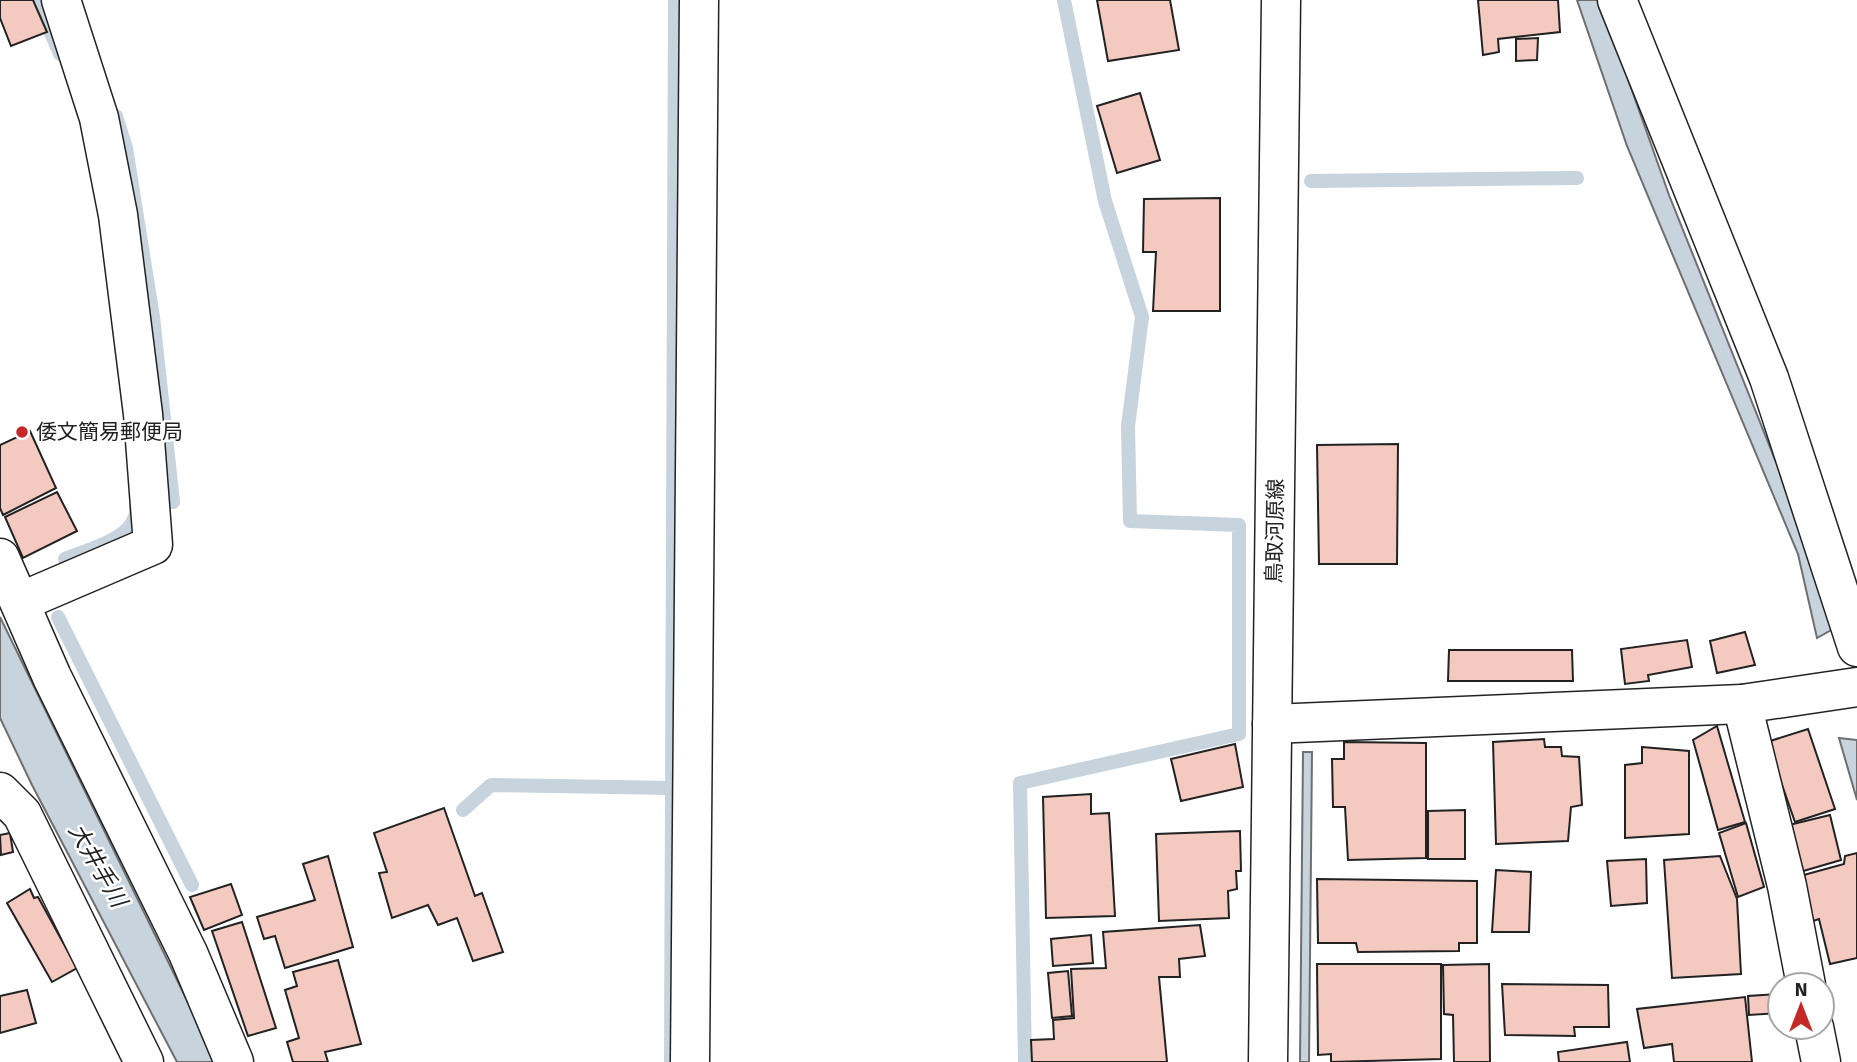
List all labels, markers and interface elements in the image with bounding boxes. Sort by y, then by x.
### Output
place label: 倭文簡易郵便局 [36,419,183,445]
marker: 倭文簡易郵便局 [14,424,30,440]
street label: 鳥取河原線 [1261,478,1289,584]
water label: 大井手川 [62,818,135,915]
north arrow [1766,971,1836,1041]
text: N [1794,978,1808,1002]

